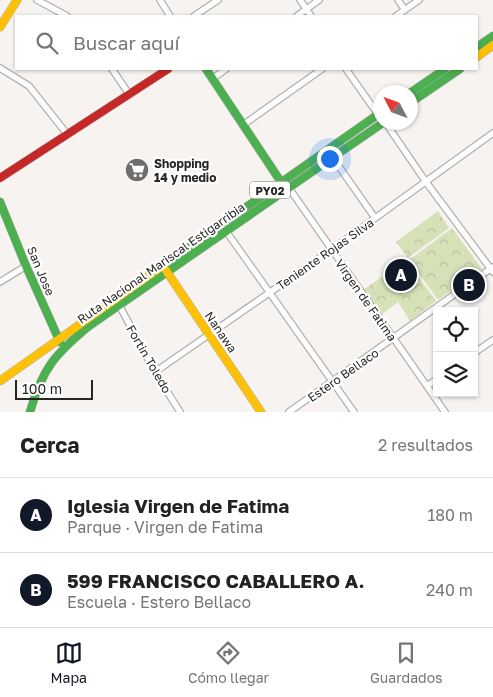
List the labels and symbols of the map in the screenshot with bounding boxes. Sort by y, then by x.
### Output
north arrow [373,85,418,130]
your location [317,146,343,172]
place label: Shopping 14 y medio [154,156,216,185]
supermarket icon: Shopping 14 y medio [124,157,150,183]
road number: PY02 [250,182,290,198]
street label: Ruta Nacional Mariscal Estigarribia [74,199,248,327]
street label: Teniente Rojas Silva [274,215,376,293]
street label: San Jose [24,244,58,298]
street label: Virgen de Fatima [332,256,400,344]
pin: A [385,256,417,294]
pin: B [453,266,485,304]
street label: Nanawa [202,309,240,355]
street label: Fortin Toledo [123,322,175,396]
street label: Estero Bellaco [305,345,381,405]
scale bar [15,377,92,400]

